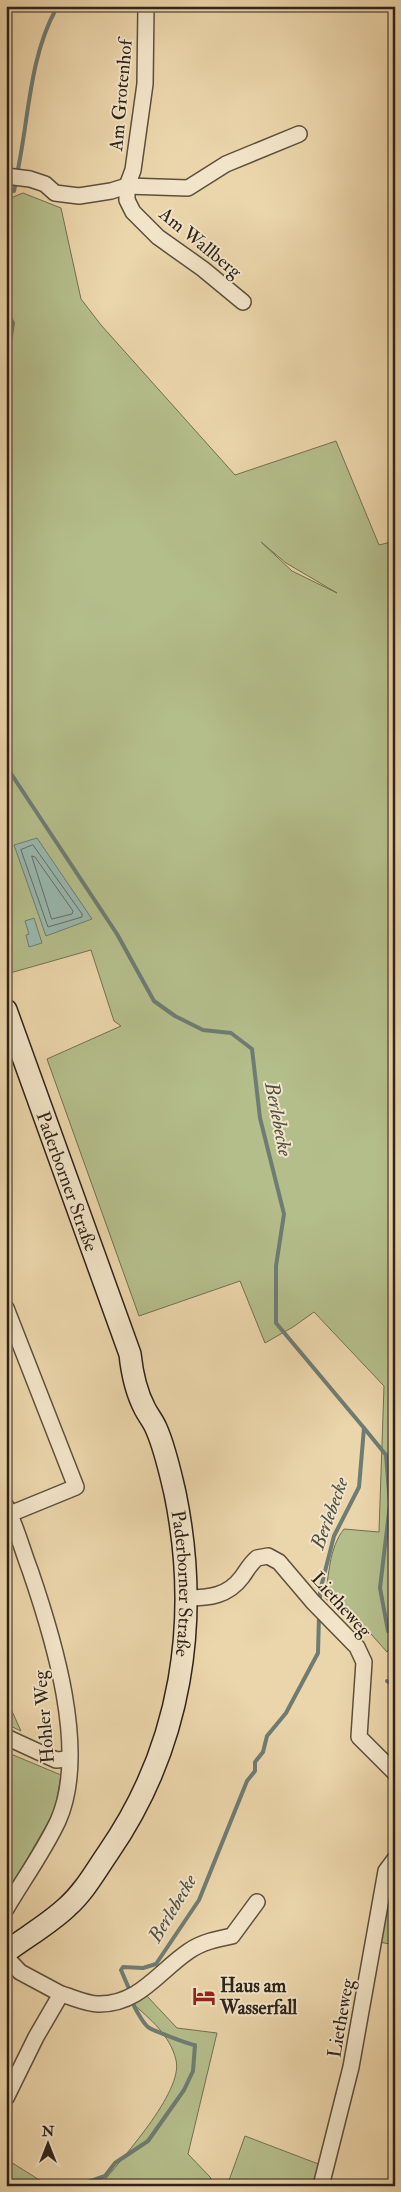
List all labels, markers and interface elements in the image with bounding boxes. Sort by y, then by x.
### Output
street label: Am Grotenhof [104,35,138,153]
street label: Am Wallberg [153,201,247,284]
water label: Berlebecke [259,1079,298,1159]
street label: Paderborner Straße [31,1108,103,1255]
water label: Berlebecke [305,1473,354,1554]
street label: Paderborner Straße [165,1509,197,1658]
street label: Lietheweg [306,1567,377,1643]
street label: Hohler Weg [28,1669,60,1764]
water label: Berlebecke [142,1869,203,1948]
place label: Haus am Wasserfall [219,1974,297,2020]
street label: Lietheweg [322,1976,360,2059]
hotel icon: Haus am Wasserfall [191,1983,217,2009]
north arrow [22,2120,72,2170]
text: N [41,2123,55,2140]

